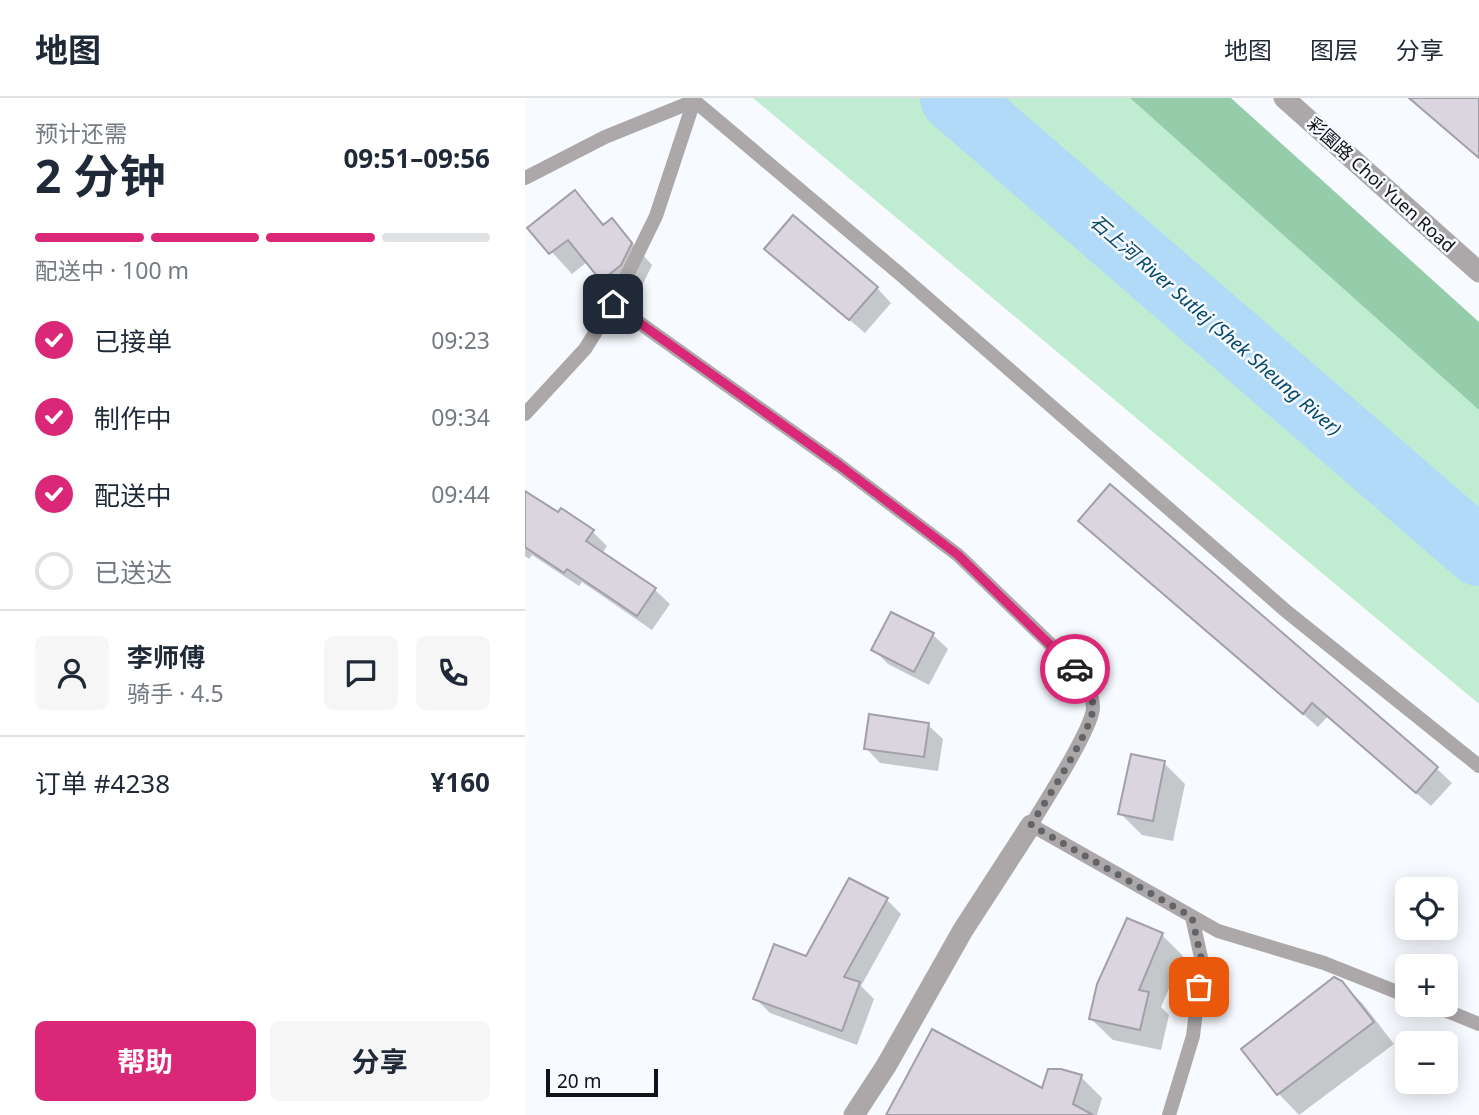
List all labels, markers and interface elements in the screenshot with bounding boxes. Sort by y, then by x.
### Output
text: 地图 [35,27,101,72]
text: 地图 [1224,33,1272,66]
text: 图层 [1310,33,1358,66]
text: 分享 [1396,33,1444,66]
street label: 彩園路 Choi Yuen Road [1303,111,1461,257]
text: 预计还需 [35,117,127,149]
text: 09:51–09:56 [343,140,490,176]
text: 2 分钟 [35,144,165,206]
water label: 石上河 River Sutlej (Shek Sheung River) [1085,209,1347,441]
text: 配送中 · 100 m [35,254,189,286]
pin [583,274,643,334]
icon: home [594,285,632,323]
icon: check [35,321,73,359]
text: 已接单 [94,323,172,359]
text: 09:23 [431,324,490,356]
icon: check [35,398,73,436]
text: 制作中 [94,400,172,436]
text: 09:34 [431,401,490,433]
icon: check [35,475,73,513]
text: 配送中 [94,477,172,513]
text: 09:44 [431,478,490,510]
text: 已送达 [94,554,172,590]
courier [1040,634,1110,704]
button: person [35,636,109,710]
button: chat [324,636,398,710]
button: phone [416,636,490,710]
text: 李师傅 [127,639,205,675]
icon: car [1056,650,1094,688]
text: 骑手 · 4.5 [127,677,224,709]
text: ¥160 [431,764,490,800]
text: 订单 #4238 [35,765,170,801]
map controls [1395,877,1458,1094]
button: locate [1395,877,1458,940]
button: + [1395,954,1458,1017]
pin [1169,957,1229,1017]
icon: bag [1180,968,1218,1006]
button: 帮助 [35,1021,256,1101]
button: 分享 [270,1021,490,1101]
button: − [1395,1031,1458,1094]
scale bar [546,1066,658,1098]
text: 20 m [557,1068,601,1094]

